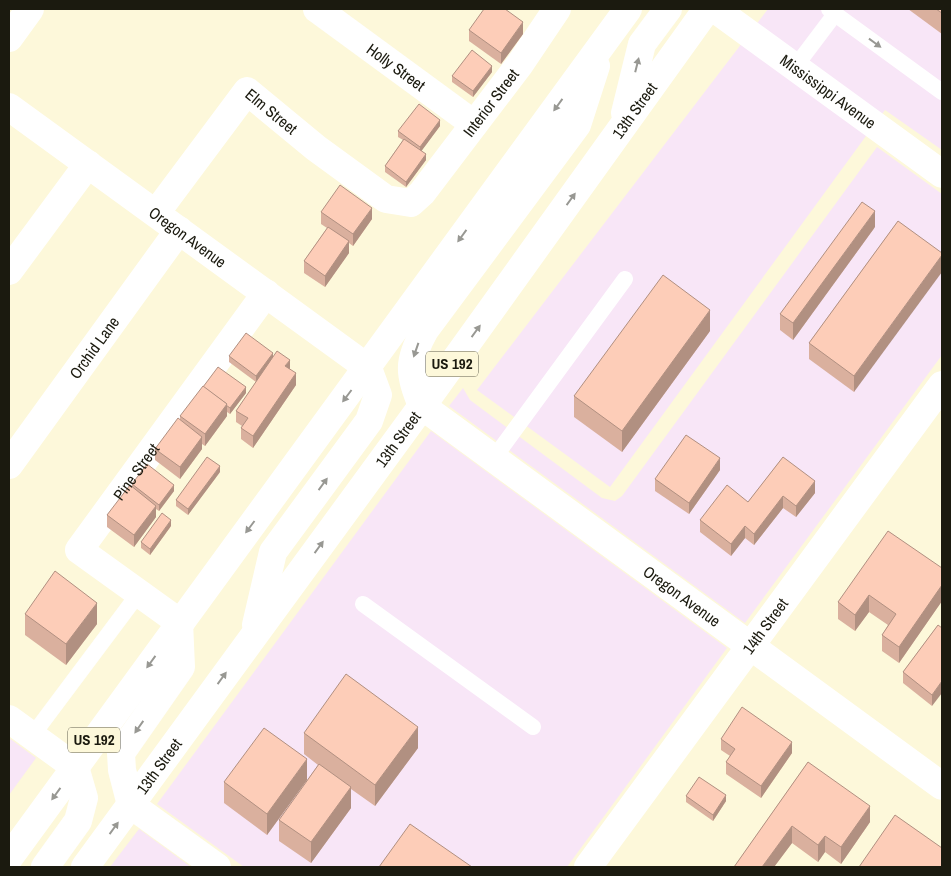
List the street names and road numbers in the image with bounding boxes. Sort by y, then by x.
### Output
street label: Holly Street [362,38,430,96]
street label: Mississippi Avenue [776,49,881,134]
street label: Interior Street [458,64,524,141]
street label: 13th Street [607,78,662,143]
street label: Elm Street [241,83,302,139]
street label: Oregon Avenue [144,201,231,273]
street label: Orchid Lane [64,312,124,383]
road number: US 192 [426,352,478,376]
street label: 13th Street [370,406,426,472]
street label: Pine Street [108,438,164,505]
street label: Oregon Avenue [639,560,725,632]
street label: 14th Street [737,593,793,658]
road number: US 192 [68,728,120,752]
street label: 13th Street [131,733,187,799]

